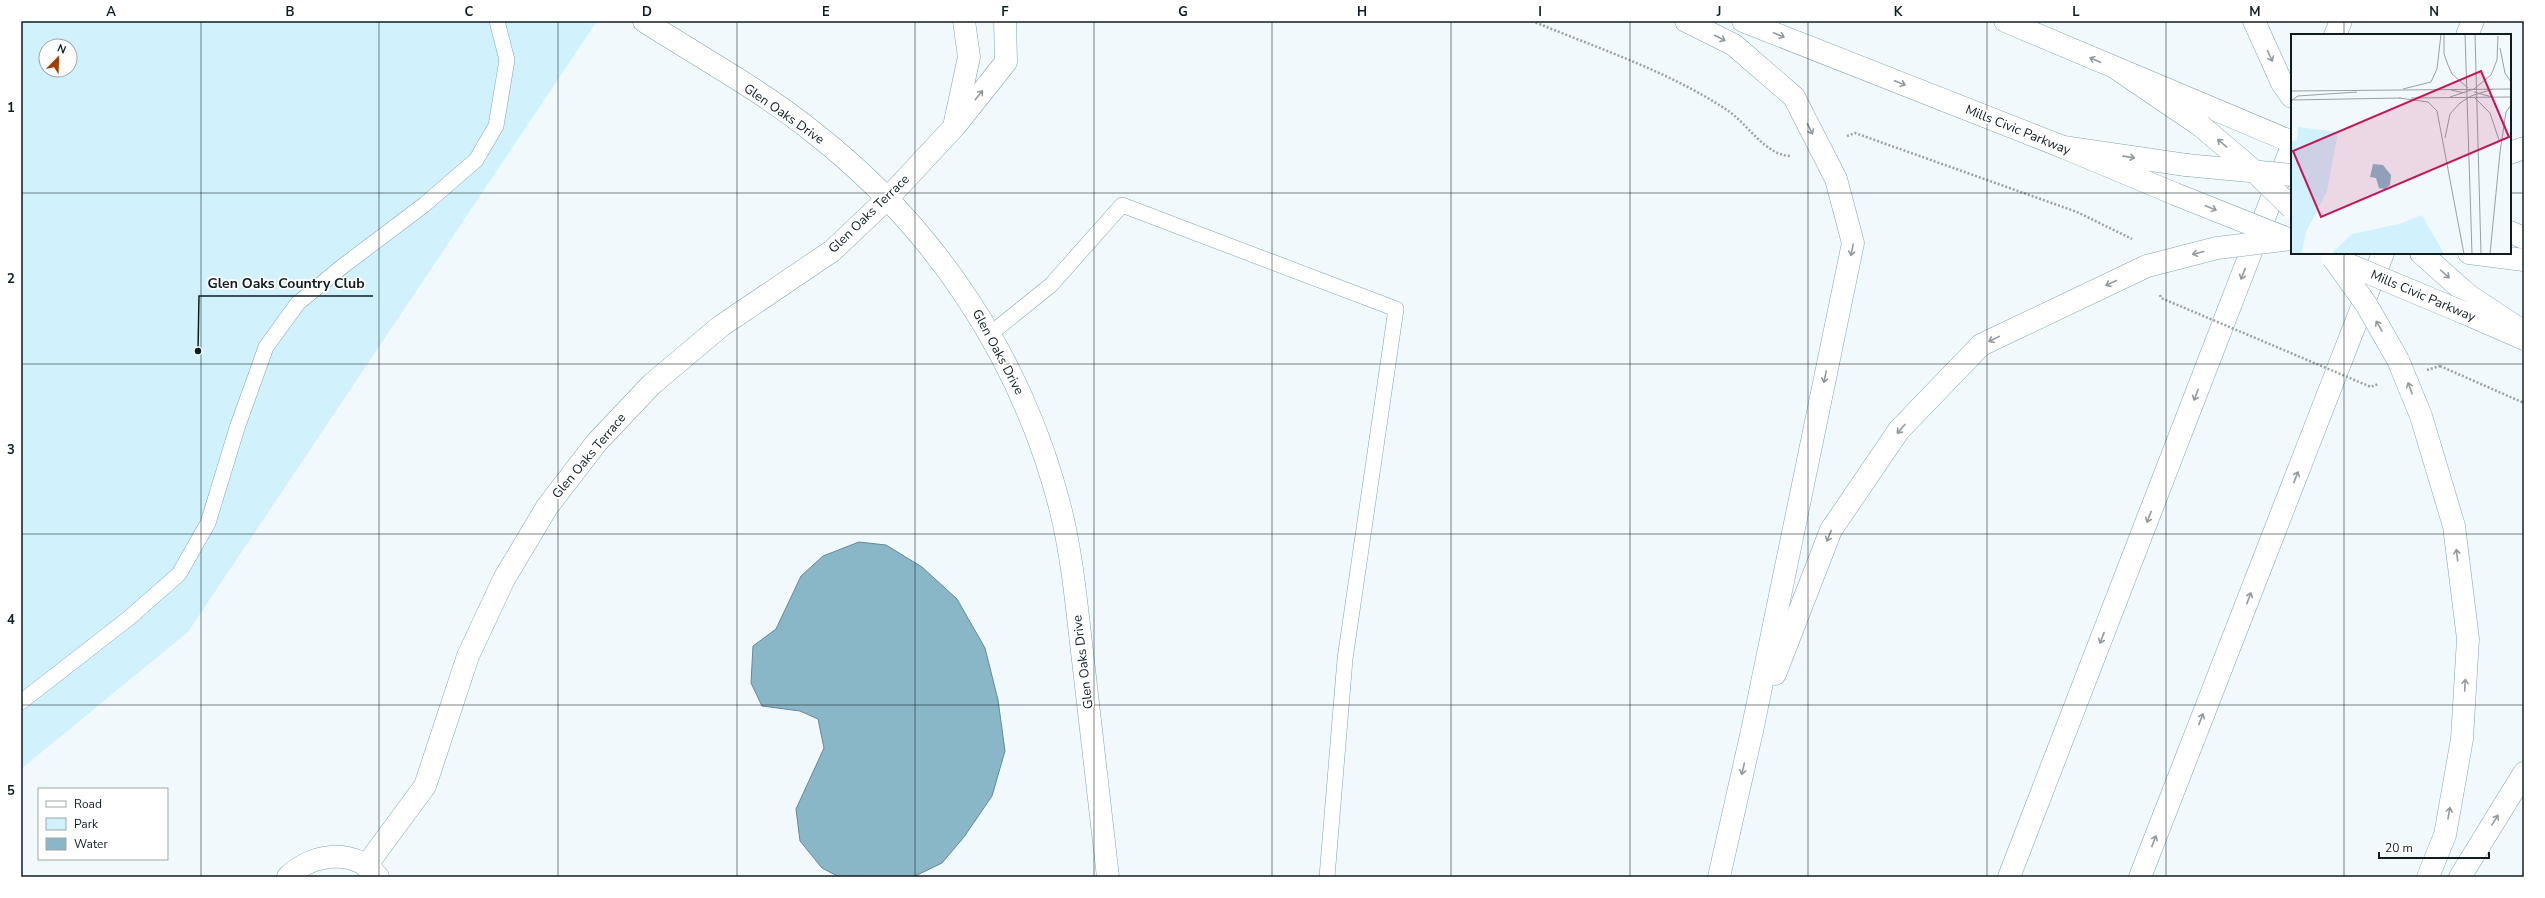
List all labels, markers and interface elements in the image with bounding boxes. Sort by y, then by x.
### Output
text: A [106,3,116,21]
text: B [286,3,295,21]
text: C [465,3,474,21]
text: D [642,3,652,21]
text: E [822,3,830,21]
text: F [1001,3,1009,21]
text: G [1178,3,1188,21]
text: H [1357,3,1367,21]
text: I [1538,3,1542,21]
text: J [1716,3,1721,21]
text: K [1894,3,1903,21]
text: L [2072,3,2080,21]
text: M [2249,3,2261,21]
text: N [2429,3,2439,21]
one-way arrow [1773,32,1785,40]
inset map [2291,34,2511,254]
one-way arrow [1714,35,1726,43]
north arrow [38,38,78,78]
text: N [55,41,68,58]
one-way arrow [2267,50,2274,62]
one-way arrow [2090,55,2102,63]
street label: Glen Oaks Drive [740,80,828,149]
one-way arrow [1894,80,1906,87]
one-way arrow [975,90,983,101]
text: 1 [7,99,15,117]
street label: Mills Civic Parkway [1963,101,2074,159]
one-way arrow [1807,122,1814,134]
one-way arrow [2217,139,2227,148]
one-way arrow [2123,153,2136,161]
street label: Glen Oaks Terrace [824,171,914,257]
one-way arrow [2205,205,2217,213]
one-way arrow [1847,243,1855,256]
one-way arrow [2192,250,2205,258]
street label: Mills Civic Parkway [2368,266,2478,326]
one-way arrow [2238,268,2246,280]
one-way arrow [2439,269,2449,278]
text: 2 [7,270,15,288]
callout: Glen Oaks Country Club [199,270,373,296]
text: Glen Oaks Country Club [207,274,365,293]
one-way arrow [2106,280,2118,287]
street label: Glen Oaks Drive [968,306,1028,398]
one-way arrow [2374,320,2382,332]
one-way arrow [1988,336,2000,343]
one-way arrow [1821,370,1829,383]
one-way arrow [2406,382,2414,394]
one-way arrow [2191,389,2199,401]
street label: Glen Oaks Terrace [548,409,630,503]
one-way arrow [1897,423,1906,434]
text: 3 [7,441,15,459]
one-way arrow [2292,472,2300,484]
one-way arrow [2144,510,2152,522]
one-way arrow [1824,530,1832,542]
one-way arrow [2453,549,2461,562]
one-way arrow [2245,593,2253,605]
text: 4 [7,611,15,629]
street label: Glen Oaks Drive [1068,614,1098,710]
one-way arrow [2097,631,2105,643]
one-way arrow [2461,679,2469,692]
one-way arrow [2198,714,2206,726]
one-way arrow [1739,762,1747,775]
text: 5 [7,782,15,800]
legend [38,788,168,860]
text: Road [74,796,102,812]
one-way arrow [2445,807,2453,820]
one-way arrow [2491,815,2499,826]
text: Park [74,816,99,832]
scale bar [2379,834,2489,860]
one-way arrow [2151,835,2159,847]
text: Water [74,836,108,852]
text: 20 m [2385,840,2413,856]

